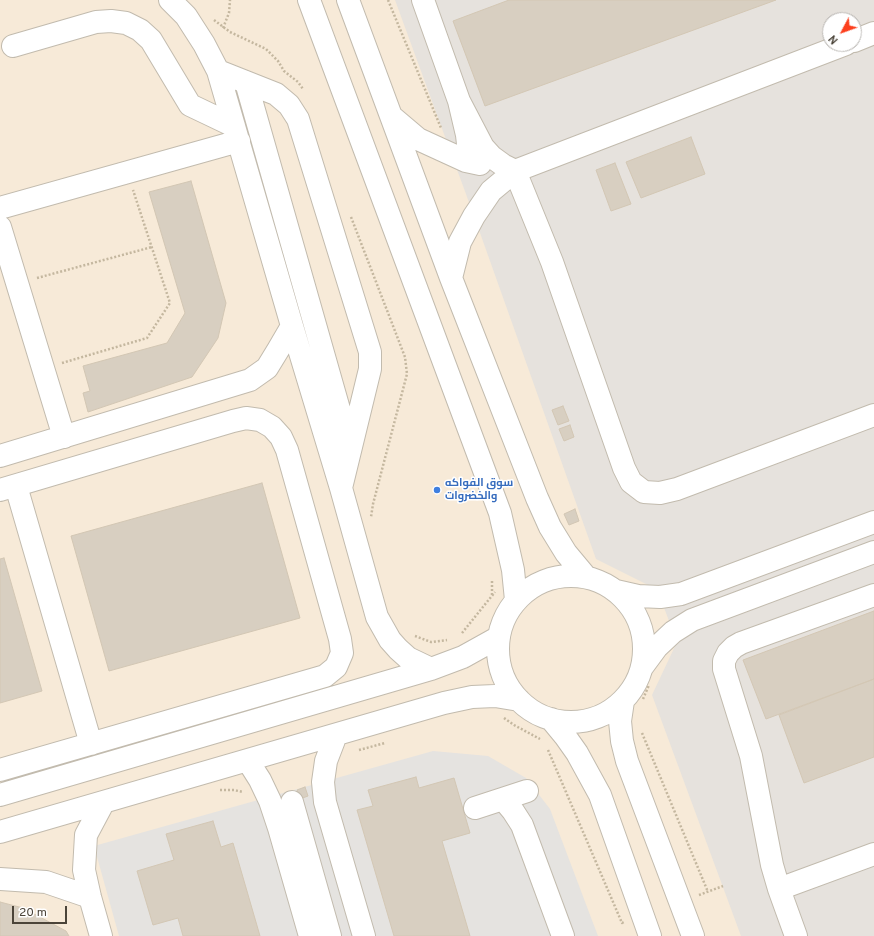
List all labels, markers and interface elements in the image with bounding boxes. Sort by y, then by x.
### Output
north arrow [822,12,862,52]
text: N [826,32,842,47]
place label: سوق الفواكه والخضروات [445,477,513,503]
marker: سوق الفواكه والخضروات [432,485,442,495]
scale bar [14,898,69,924]
text: 20 m [19,905,47,921]

